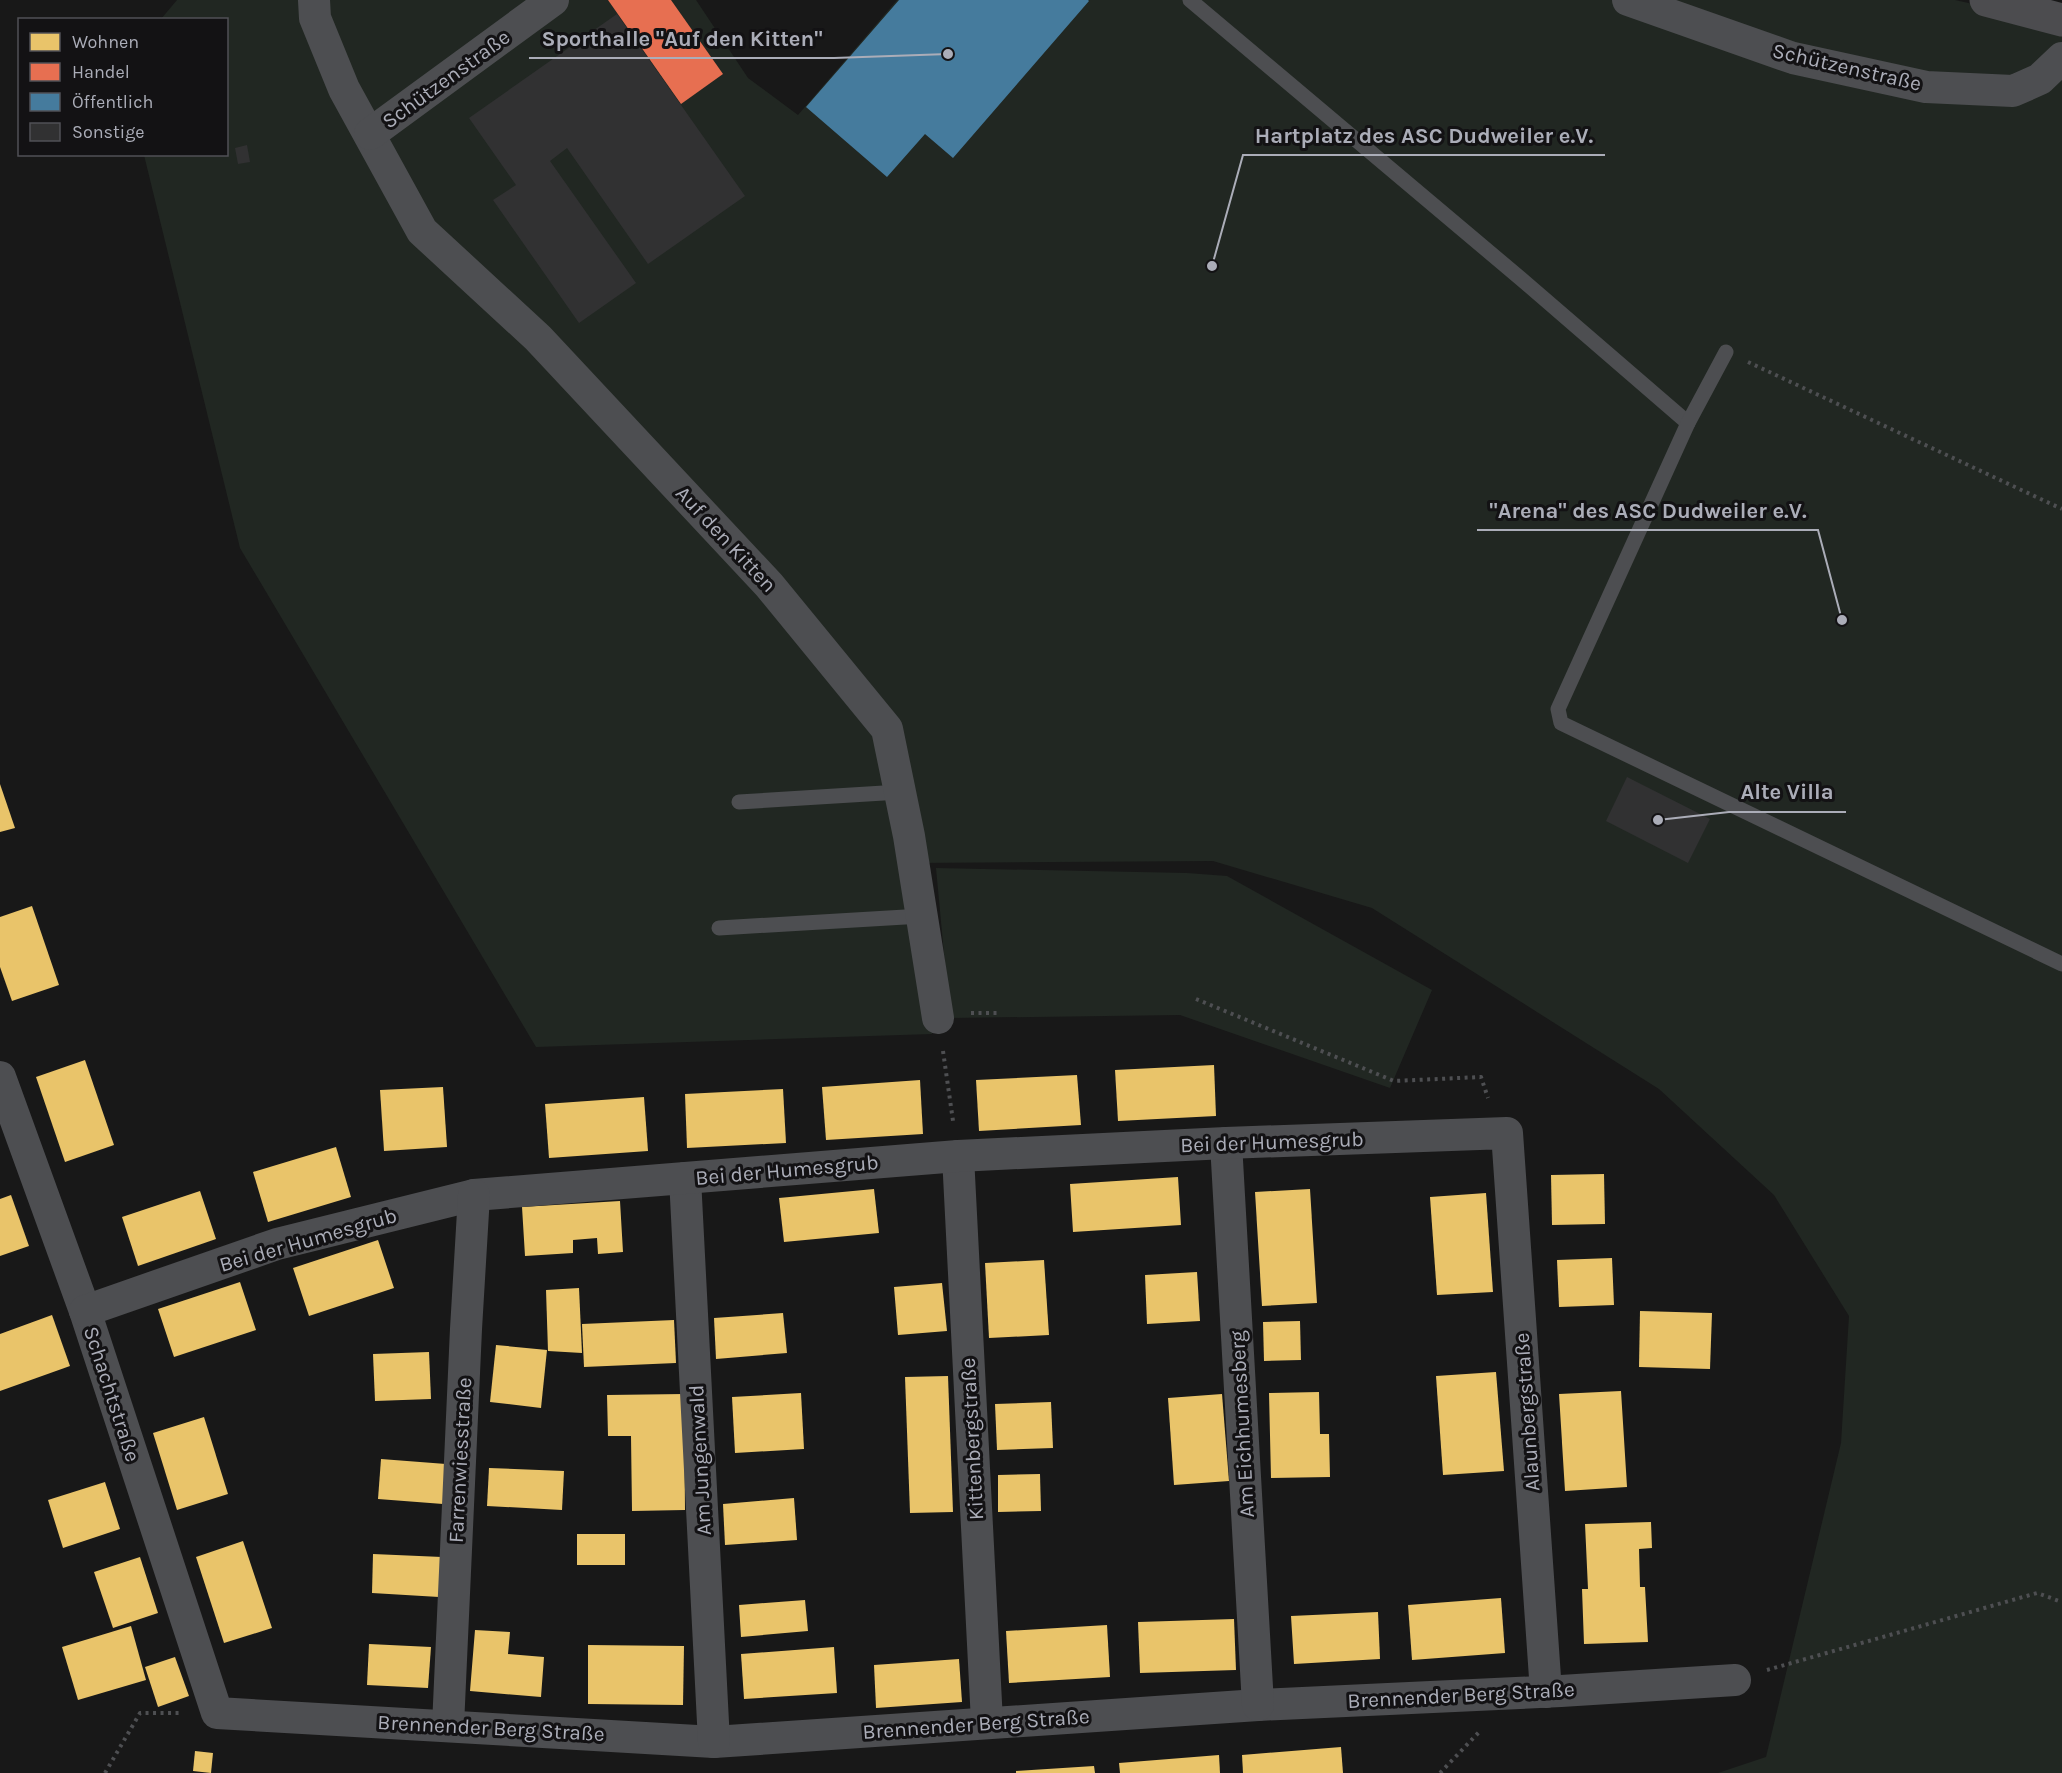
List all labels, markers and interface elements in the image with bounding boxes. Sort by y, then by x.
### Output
legend [18,18,228,156]
callout: Sporthalle "Auf den Kitten" [529,18,834,58]
street label: Schützenstraße [377,25,515,133]
text: Sporthalle "Auf den Kitten" [541,26,823,52]
text: Wohnen [72,31,139,53]
street label: Schützenstraße [1770,38,1924,96]
text: Handel [72,61,130,83]
text: Öffentlich [72,91,153,113]
callout: Hartplatz des ASC Dudweiler e.V. [1243,115,1605,155]
text: Sonstige [72,121,145,143]
text: Hartplatz des ASC Dudweiler e.V. [1255,123,1593,149]
street label: Auf den Kitten [671,481,781,597]
callout: "Arena" des ASC Dudweiler e.V. [1477,490,1818,530]
text: "Arena" des ASC Dudweiler e.V. [1489,498,1807,524]
callout: Alte Villa [1729,772,1846,812]
text: Alte Villa [1740,779,1834,805]
street label: Bei der Humesgrub [1180,1127,1364,1157]
street label: Bei der Humesgrub [694,1150,880,1190]
street label: Bei der Humesgrub [216,1203,400,1277]
street label: Schachtstraße [79,1323,145,1465]
street label: Am Eichhumesberg [1225,1330,1259,1518]
street label: Alaunbergstraße [1509,1332,1545,1492]
street label: Kittenbergstraße [956,1357,988,1521]
street label: Farrenwiesstraße [444,1377,476,1543]
street label: Am Jungenwald [684,1384,716,1536]
street label: Brennender Berg Straße [1347,1677,1575,1713]
street label: Brennender Berg Straße [862,1704,1090,1744]
street label: Brennender Berg Straße [377,1710,605,1746]

